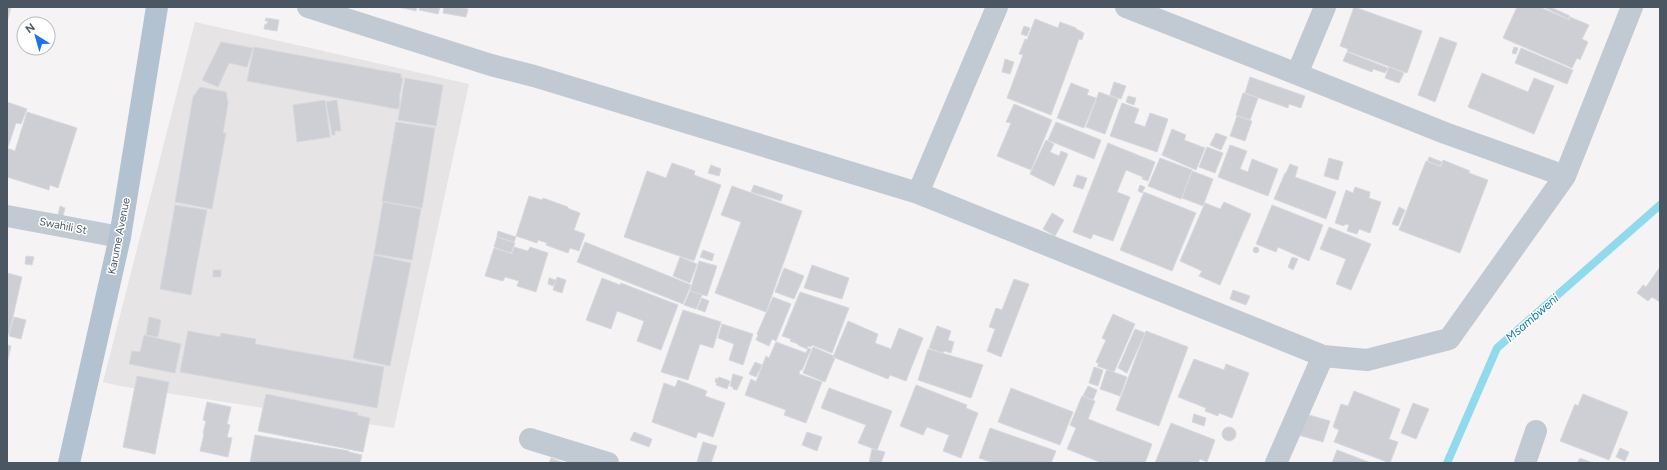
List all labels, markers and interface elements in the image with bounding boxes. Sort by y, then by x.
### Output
north arrow [16,16,56,56]
text: N [23,21,38,36]
street label: Karume Avenue [105,197,133,275]
street label: Swahili St [38,215,88,237]
water label: Msambweni [1503,291,1561,345]

